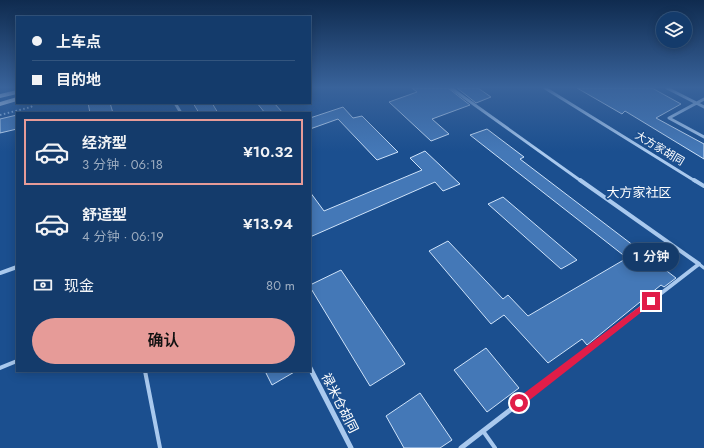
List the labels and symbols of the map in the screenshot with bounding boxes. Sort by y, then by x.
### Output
street label: 大方家胡同 [632,127,688,169]
district label: 大方家社区 [606,183,672,202]
callout: 1 分钟 [623,243,679,271]
route end [642,292,660,310]
street label: 禄米仓胡同 [317,370,363,436]
route start [510,394,528,412]

